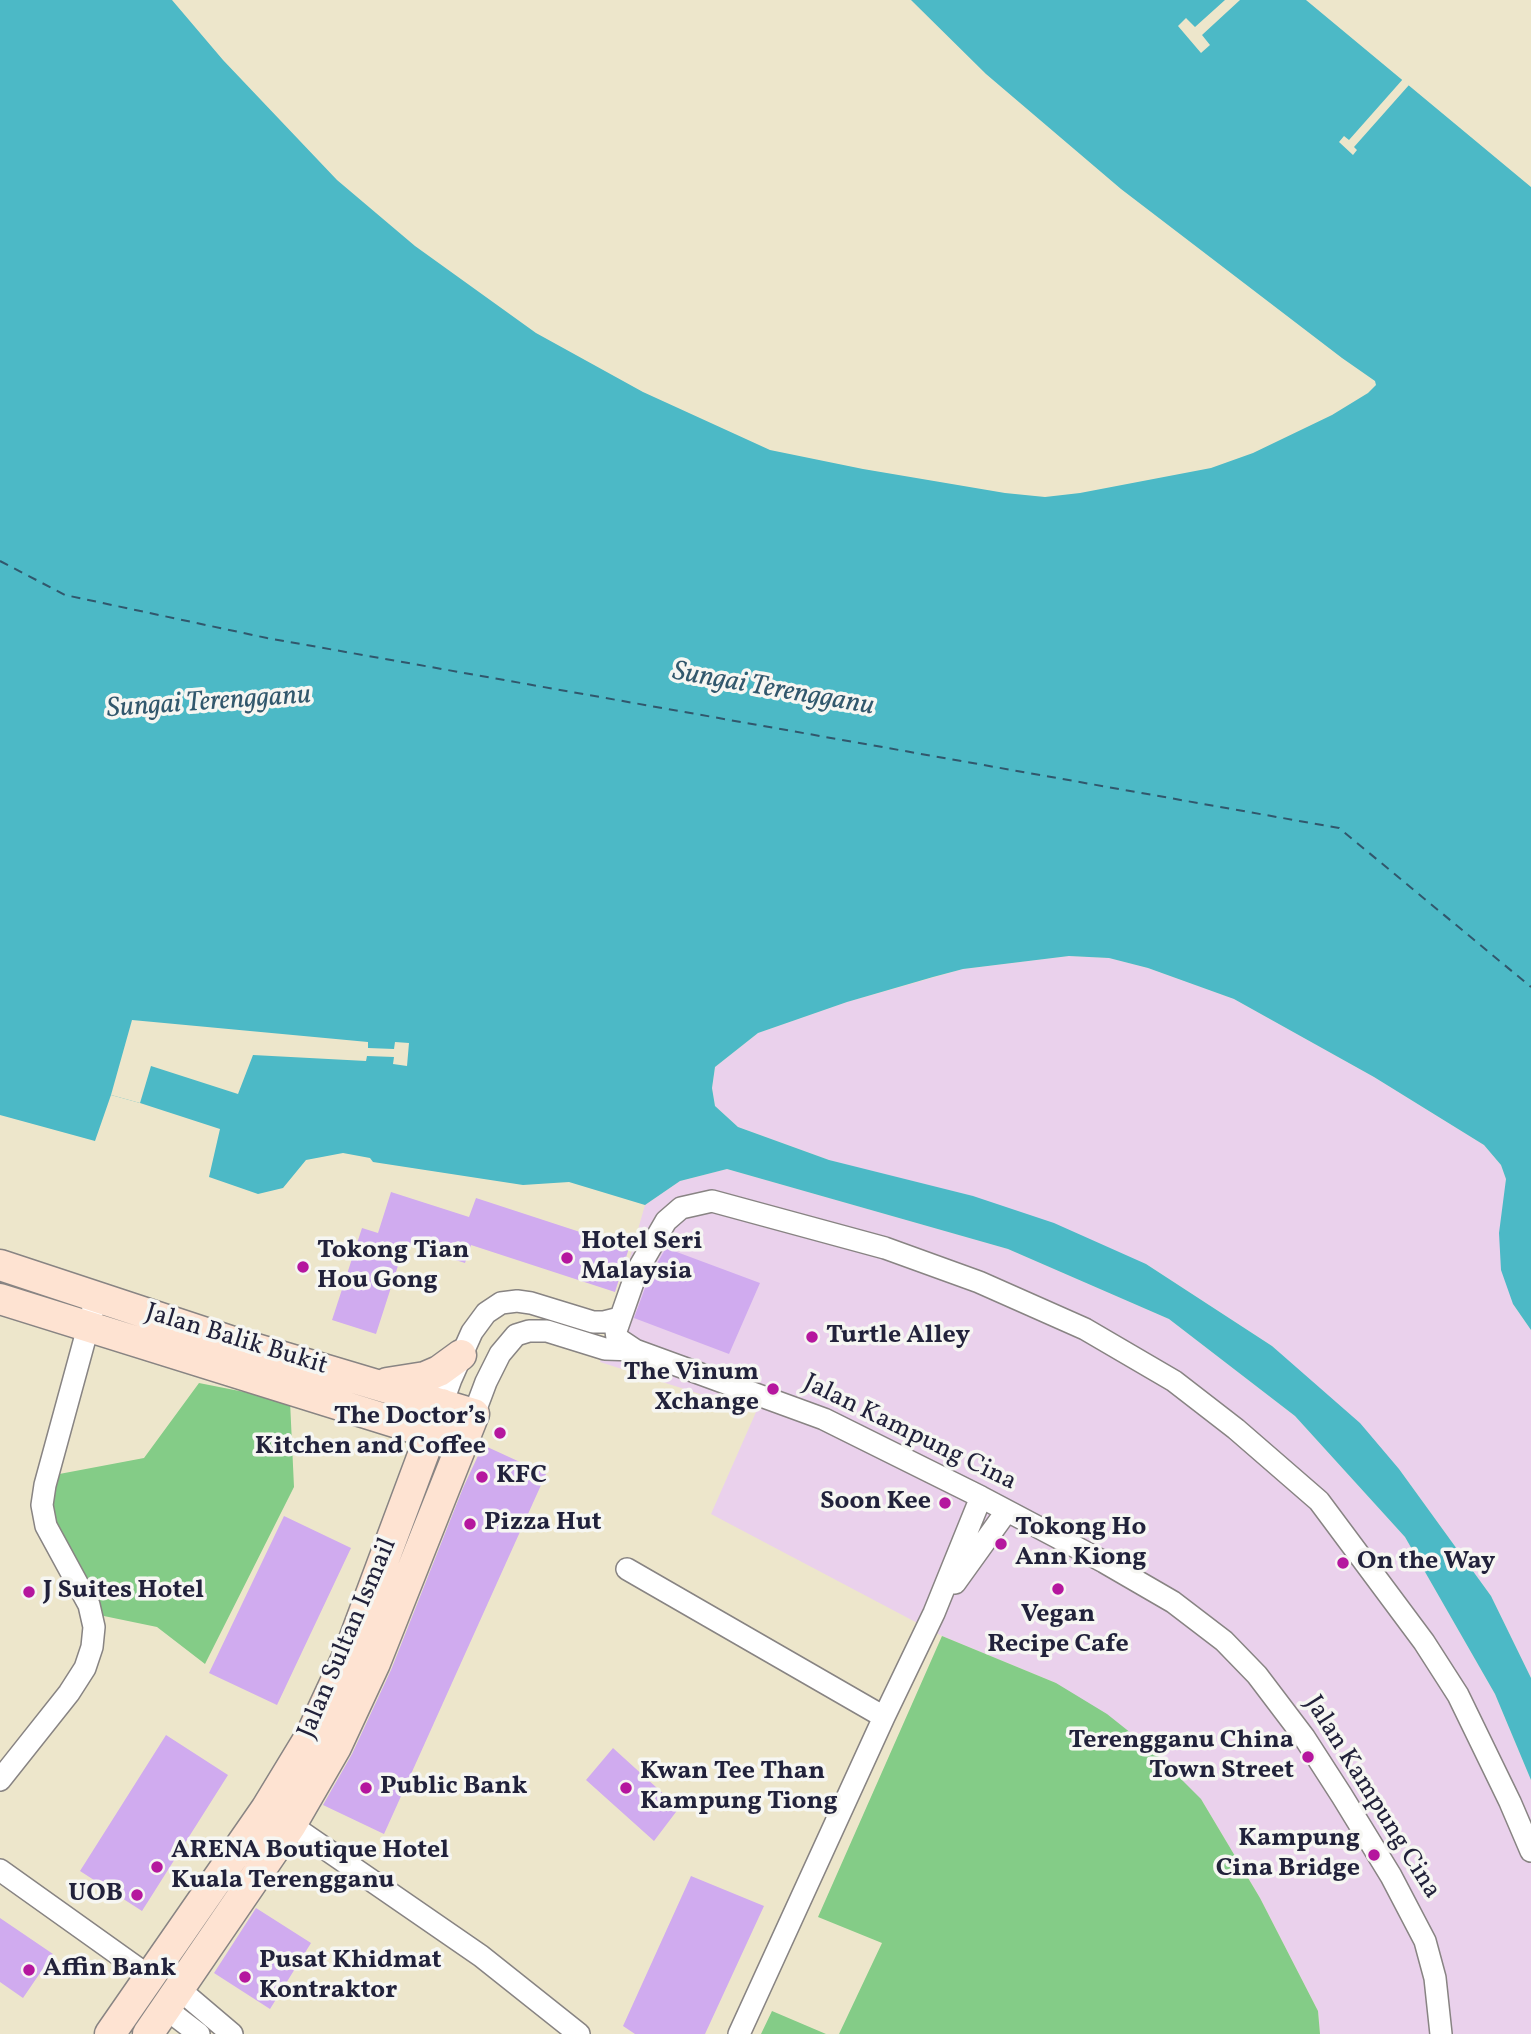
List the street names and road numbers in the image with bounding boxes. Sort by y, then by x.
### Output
street label: Jalan Balik Bukit [141,1298,331,1384]
street label: Jalan Kampung Cina [797,1369,1021,1499]
street label: Jalan Sultan Ismail [293,1534,405,1744]
street label: Jalan Kampung Cina [1296,1691,1446,1905]

